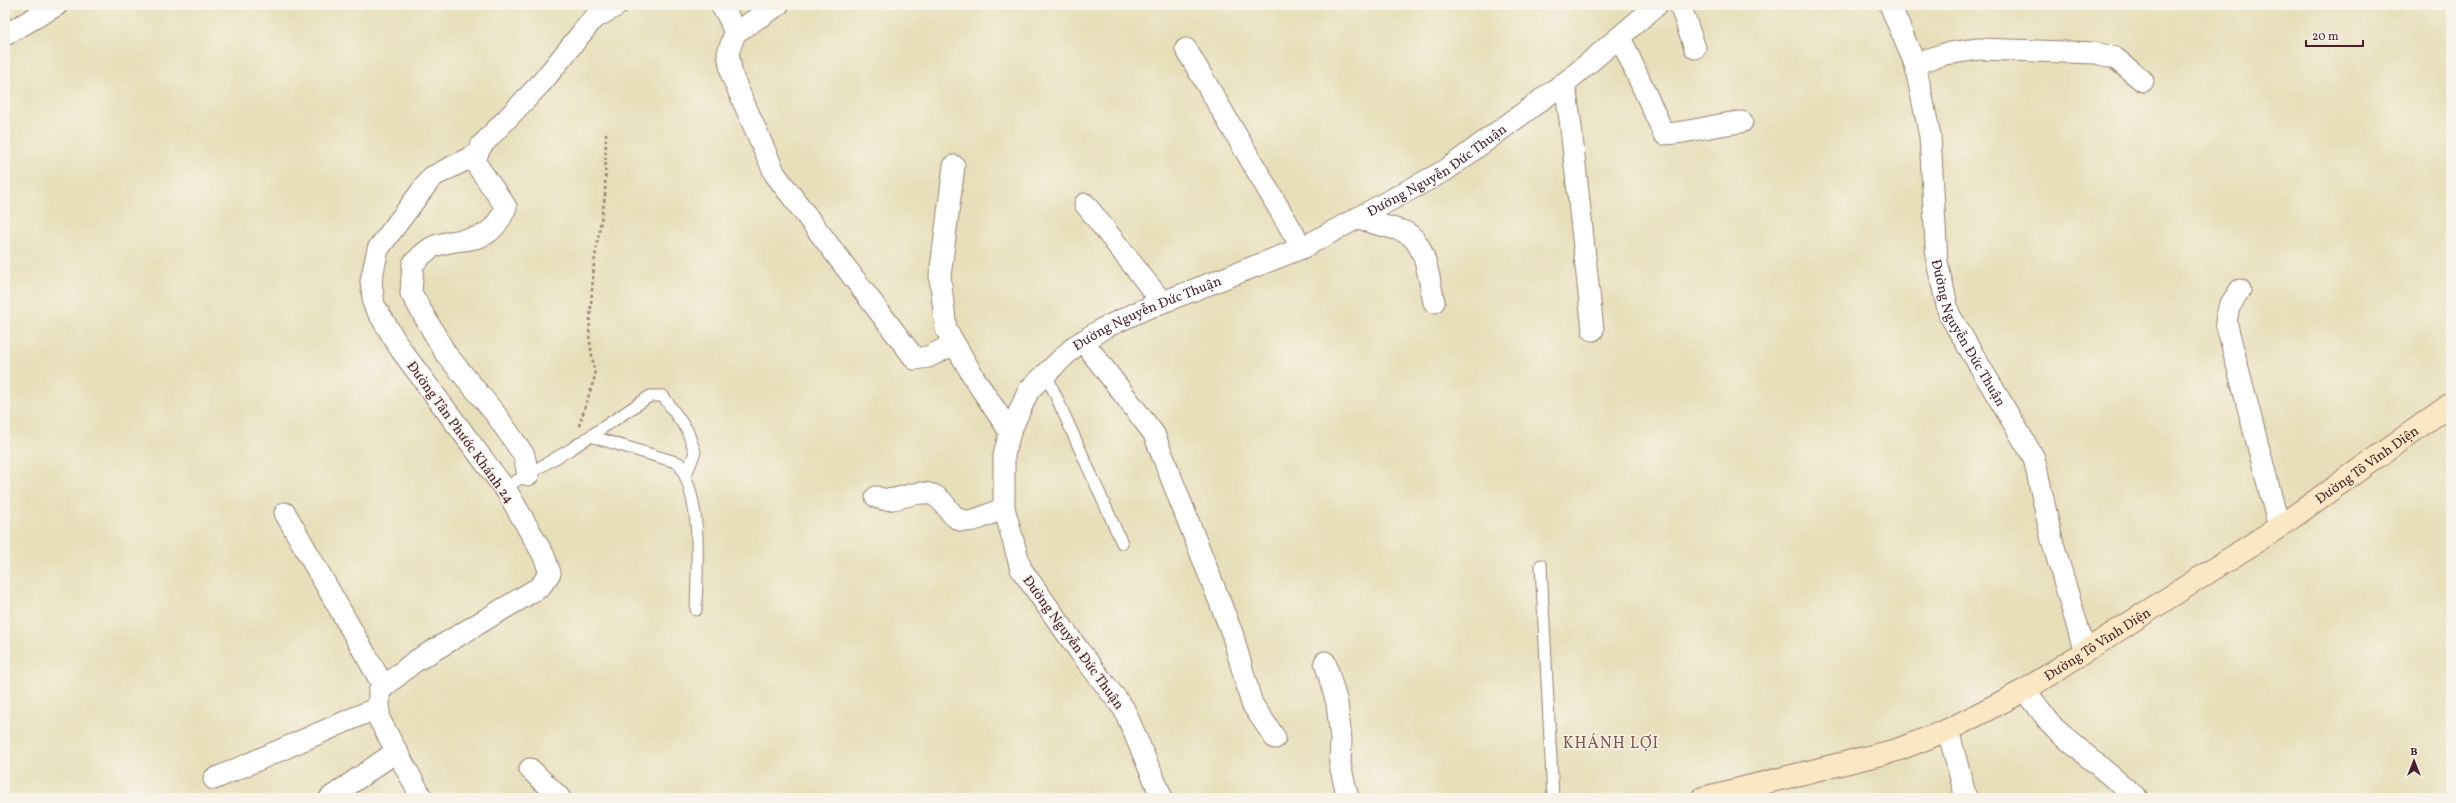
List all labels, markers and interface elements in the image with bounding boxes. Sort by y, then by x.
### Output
scale bar [2306,22,2363,48]
text: 20 m [2312,29,2339,45]
street label: Đường Nguyễn Đức Thuận [1364,120,1511,222]
street label: Đường Nguyễn Đức Thuận [1926,258,2010,411]
street label: Đường Nguyễn Đức Thuận [1070,272,1224,356]
street label: Đường Tân Phước Khánh 24 [402,358,518,508]
street label: Đường Tô Vĩnh Diện [2312,422,2423,509]
street label: Đường Nguyễn Đức Thuận [1018,572,1128,714]
street label: Đường Tô Vĩnh Diện [2041,604,2155,686]
district label: KHÁNH LỢI [1563,733,1659,755]
north arrow [2394,741,2434,781]
text: B [2410,745,2418,760]

